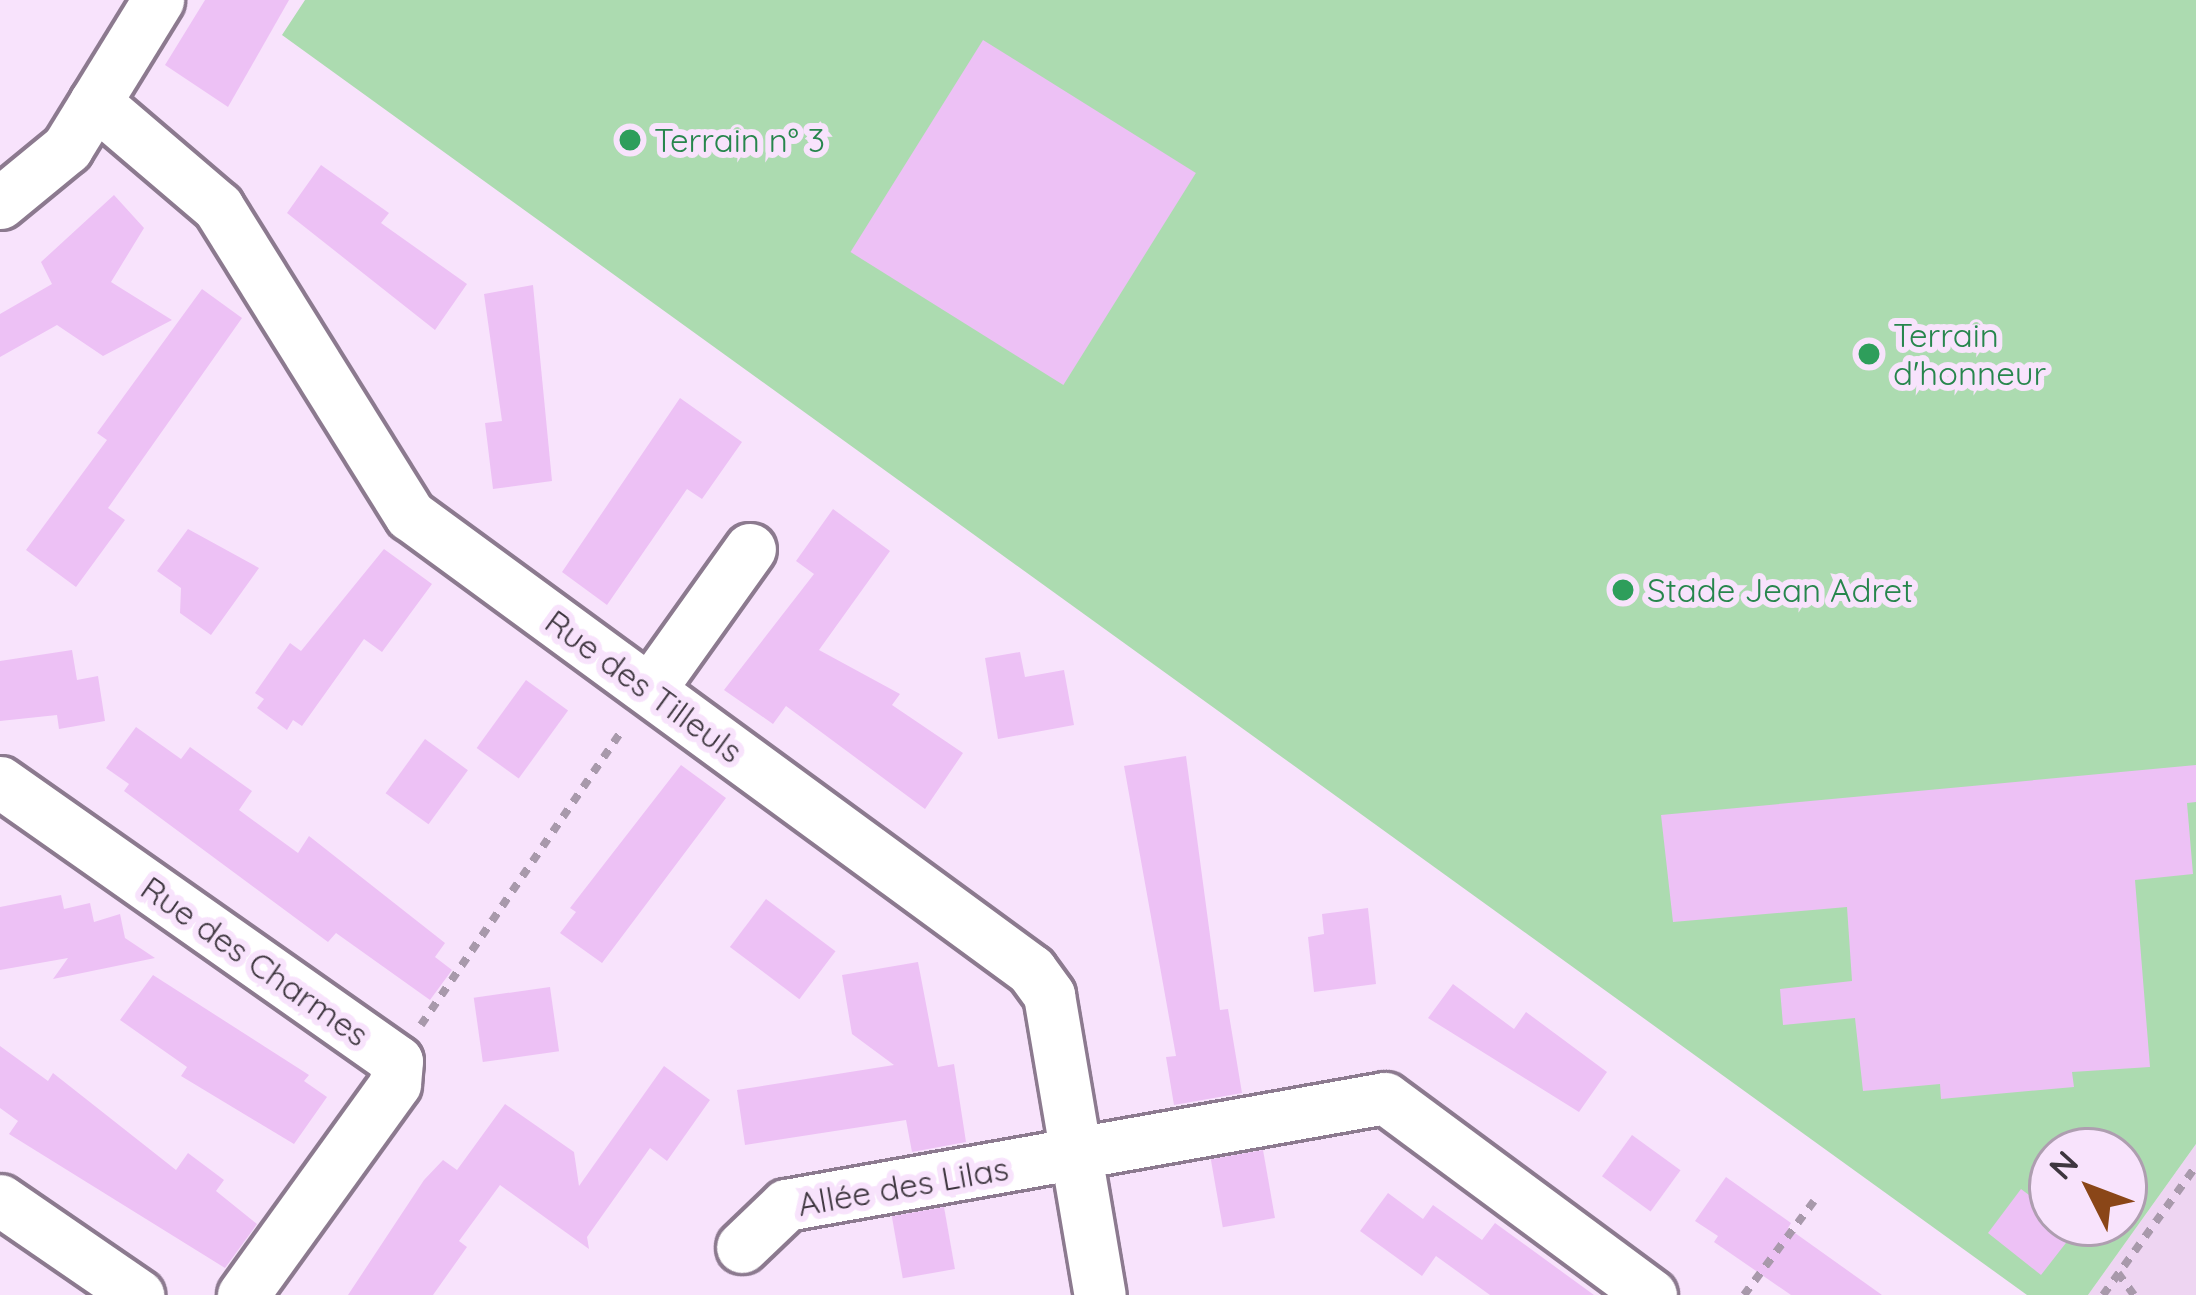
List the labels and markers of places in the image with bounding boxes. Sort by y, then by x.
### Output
place label: Terrain n° 3 [654,120,825,160]
marker: Terrain n° 3 [617,127,643,153]
place label: Terrain d'honneur [1893,315,2046,393]
marker: Terrain d'honneur [1856,341,1882,367]
place label: Stade Jean Adret [1647,570,1913,610]
marker: Stade Jean Adret [1610,577,1636,603]

